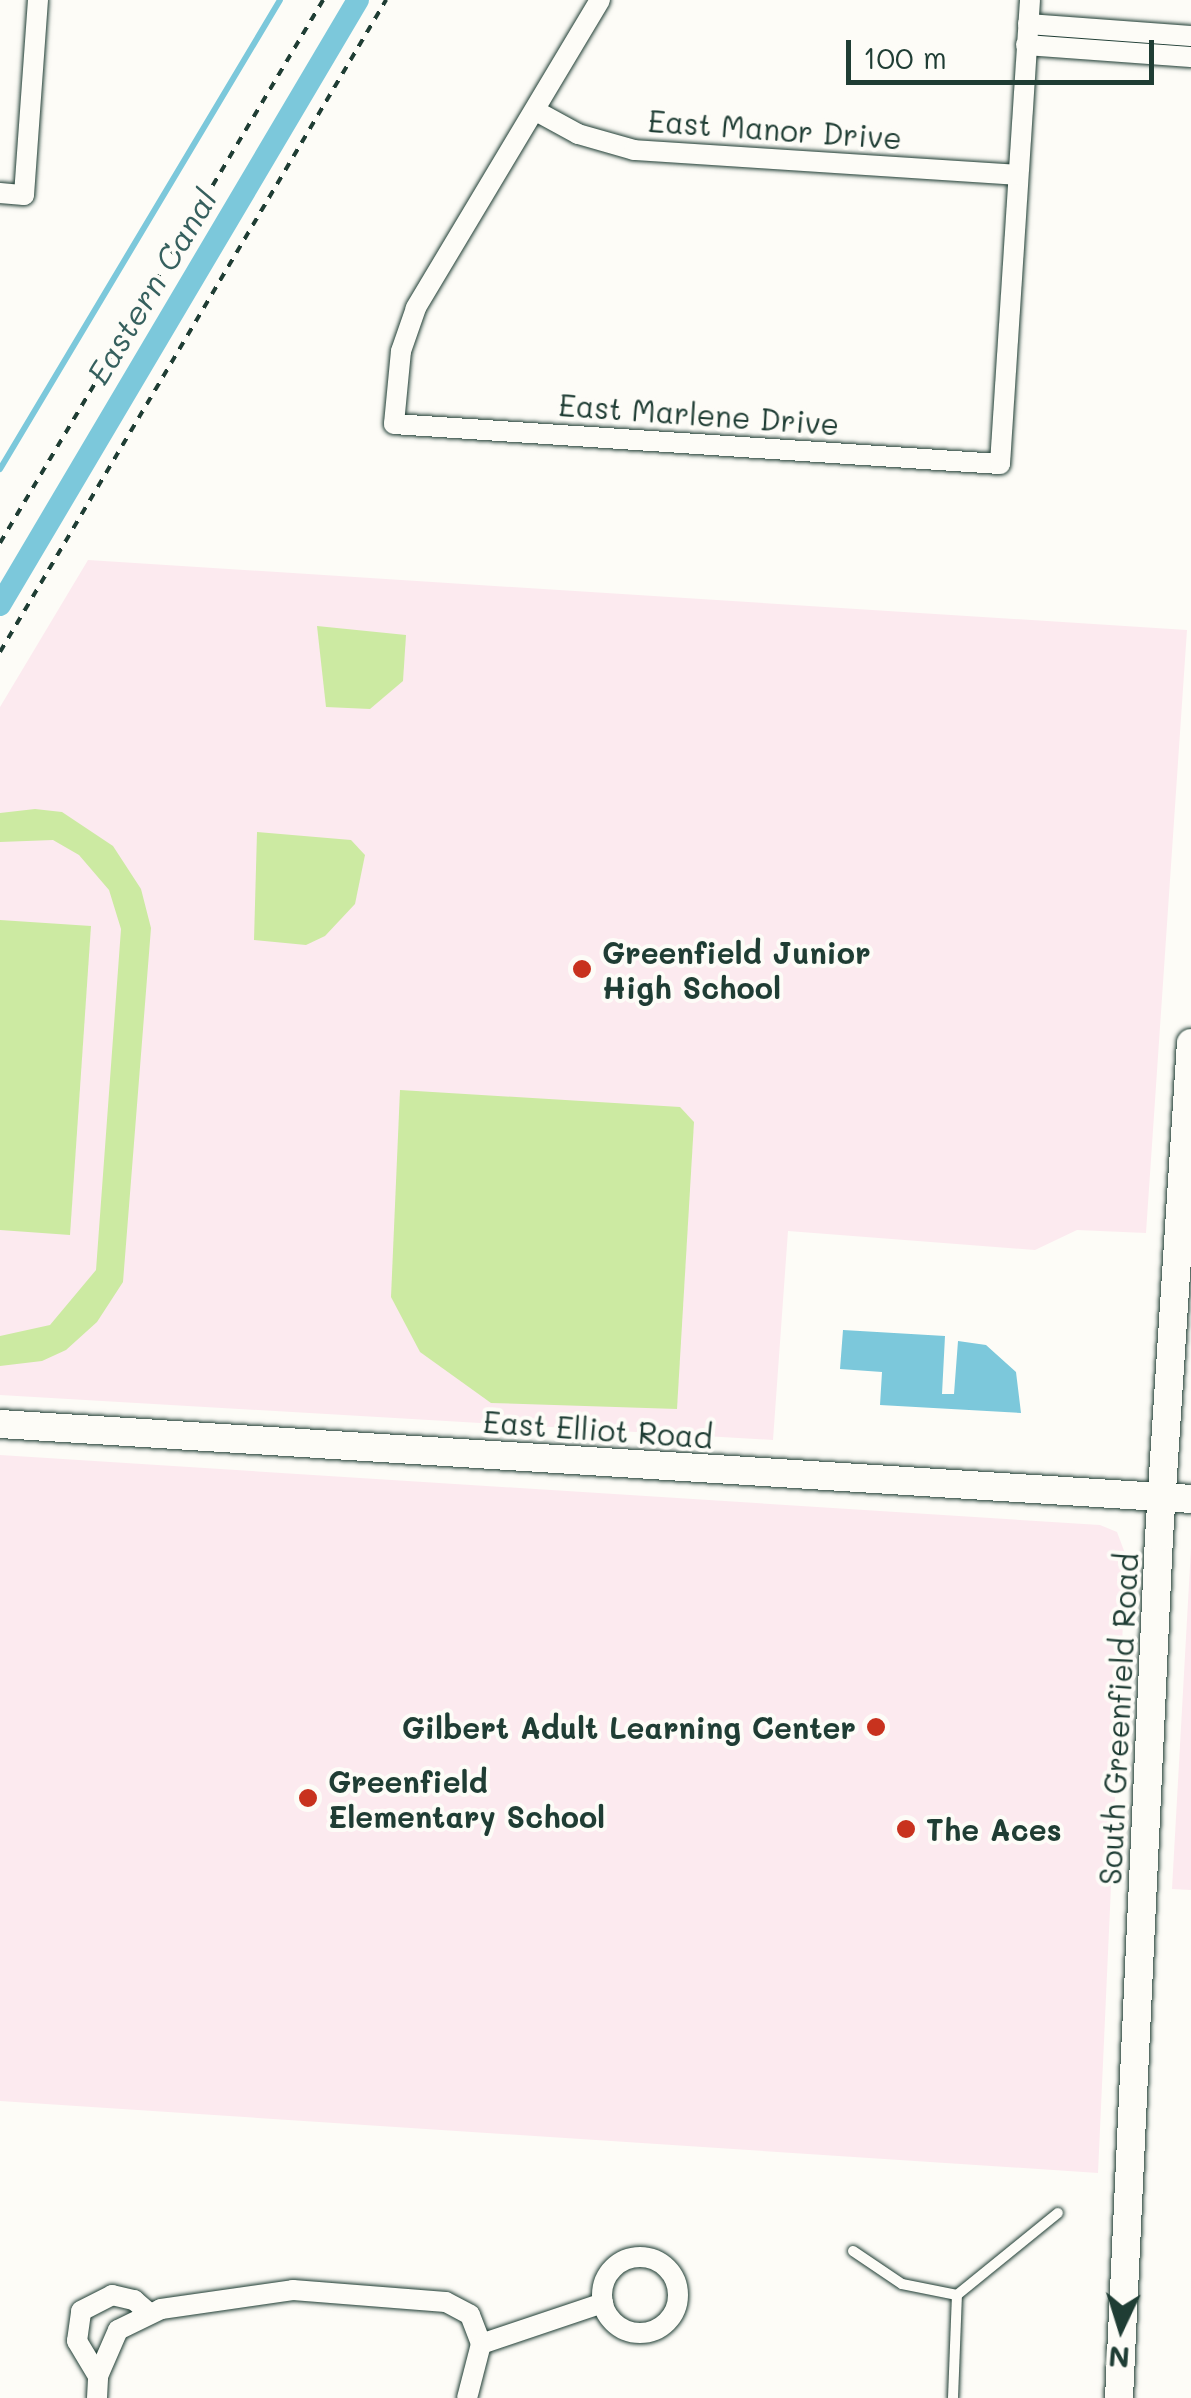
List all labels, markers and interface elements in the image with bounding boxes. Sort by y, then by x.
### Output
scale bar [851,20,1158,82]
text: 100 m [863,37,947,77]
street label: East Manor Drive [647,102,903,156]
water label: Eastern Canal [78,182,224,390]
street label: East Marlene Drive [558,386,840,442]
place label: Greenfield Junior High School [602,934,871,1004]
marker: Greenfield Junior High School [571,958,593,980]
street label: East Elliot Road [482,1403,714,1455]
street label: South Greenfield Road [1091,1552,1145,1886]
place label: Gilbert Adult Learning Center [402,1709,856,1745]
marker: Gilbert Adult Learning Center [865,1716,887,1738]
place label: Greenfield Elementary School [328,1763,605,1834]
marker: Greenfield Elementary School [297,1787,319,1809]
place label: The Aces [926,1811,1062,1847]
marker: The Aces [895,1818,917,1840]
north arrow [1071,2278,1171,2378]
text: N [1107,2339,1131,2377]

